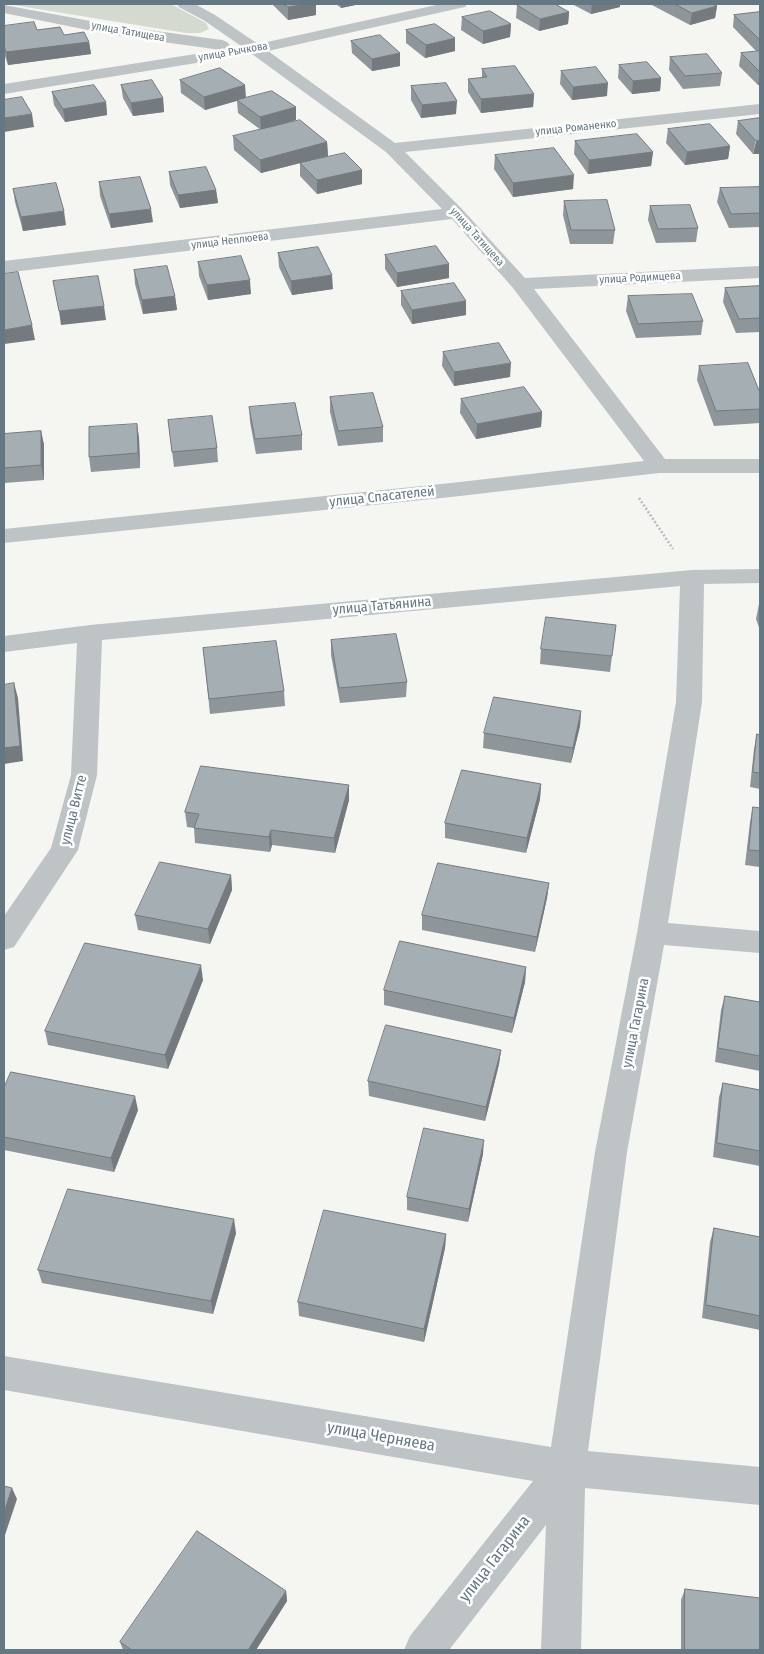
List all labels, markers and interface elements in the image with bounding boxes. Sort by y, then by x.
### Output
street label: улица Татищева [90,19,166,45]
street label: улица Рычкова [197,39,269,65]
street label: улица Романенко [535,117,617,139]
street label: улица Татищева [447,205,507,269]
street label: улица Неплюева [191,230,269,252]
street label: улица Родимцева [599,269,681,287]
street label: улица Спасателей [329,483,435,511]
street label: улица Татьянина [332,593,432,619]
street label: улица Витте [57,773,91,847]
street label: улица Гагарина [619,977,653,1069]
street label: улица Черняева [326,1418,436,1456]
street label: улица Гагарина [455,1512,535,1606]

